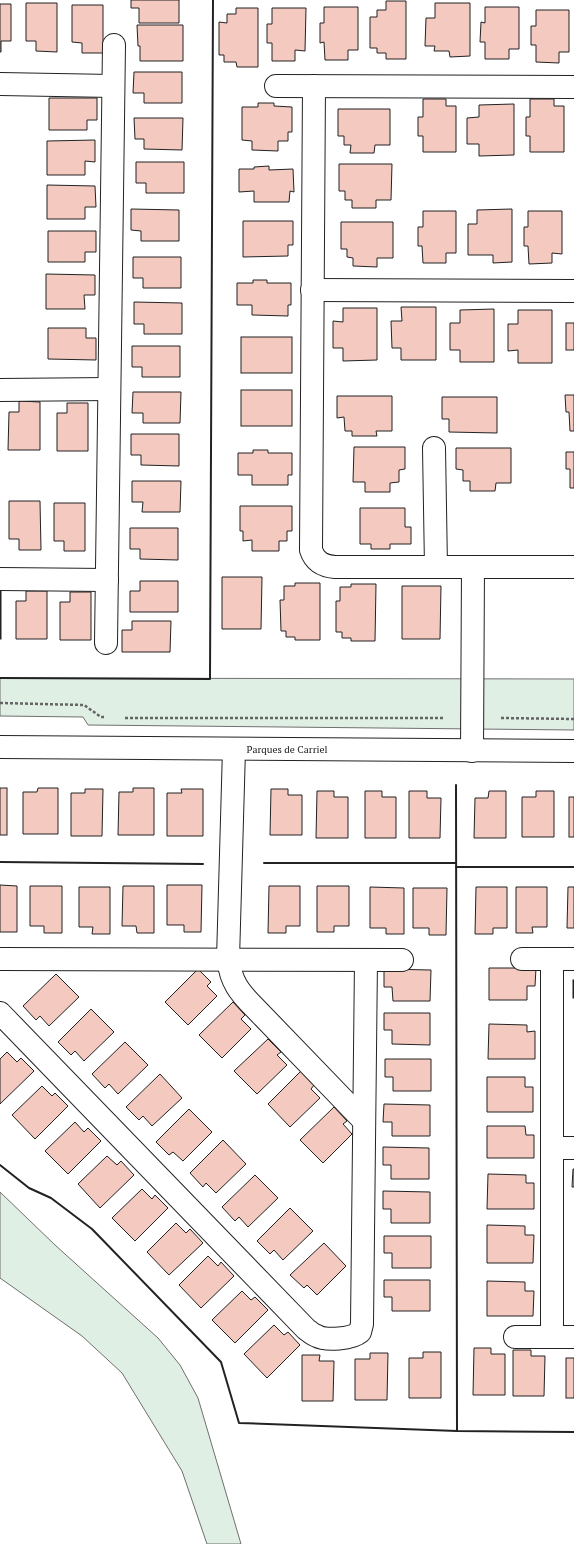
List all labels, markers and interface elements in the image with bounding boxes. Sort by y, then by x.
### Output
street label: Parques de Carriel [246,743,328,756]

